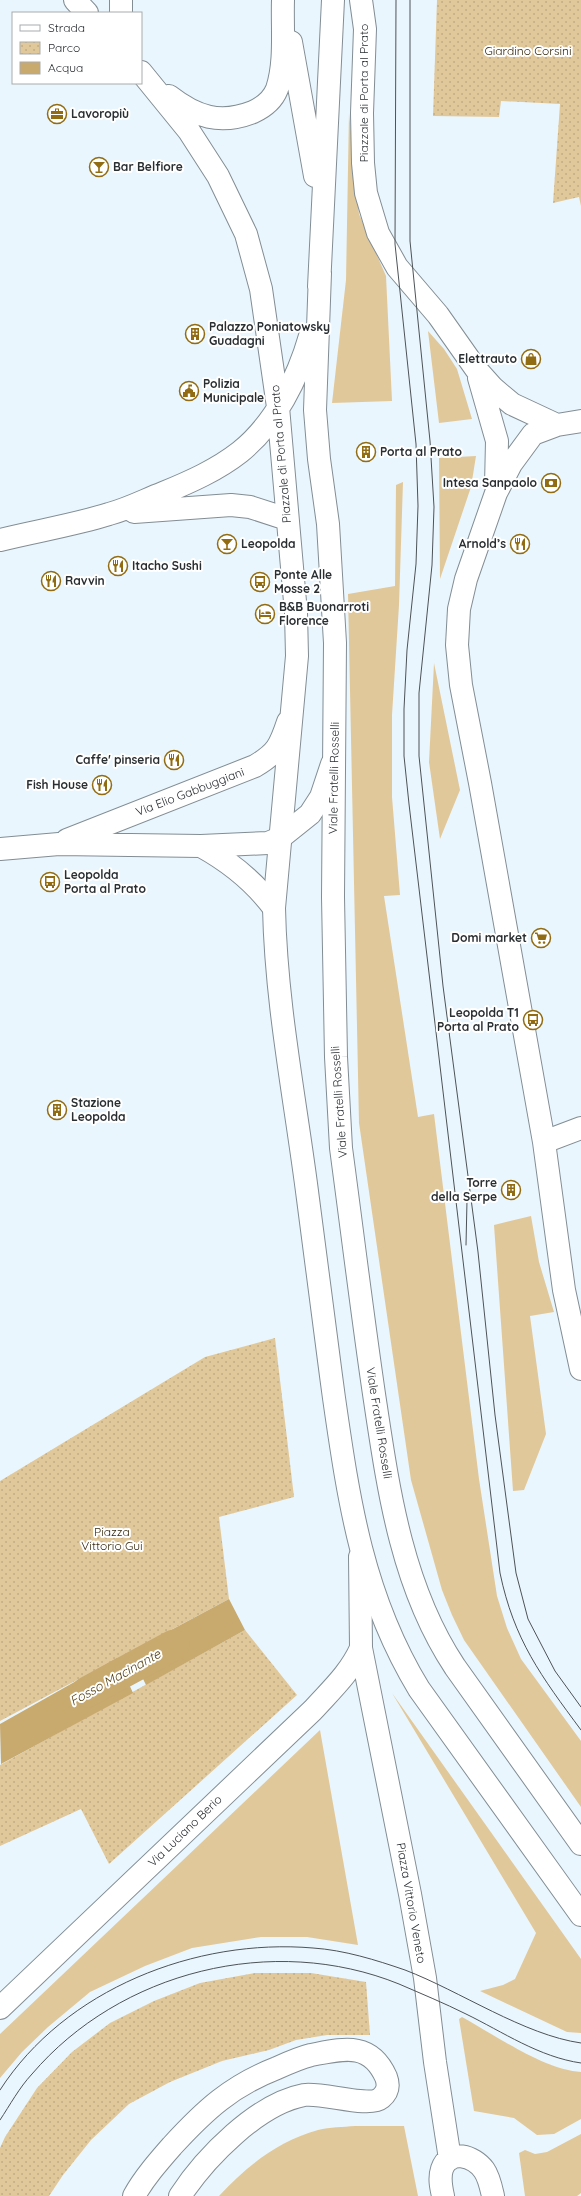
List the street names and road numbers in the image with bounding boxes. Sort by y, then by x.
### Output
street label: Piazzale di Porta al Prato [356,24,371,162]
street label: Piazzale di Porta al Prato [267,384,294,524]
street label: Viale Fratelli Rosselli [325,722,342,834]
street label: Via Elio Gabbuggiani [133,764,246,819]
street label: Viale Fratelli Rosselli [327,1045,350,1159]
street label: Viale Fratelli Rosselli [363,1366,396,1480]
street label: Via Luciano Berio [145,1792,225,1870]
street label: Piazza Vittorio Veneto [394,1841,429,1964]

